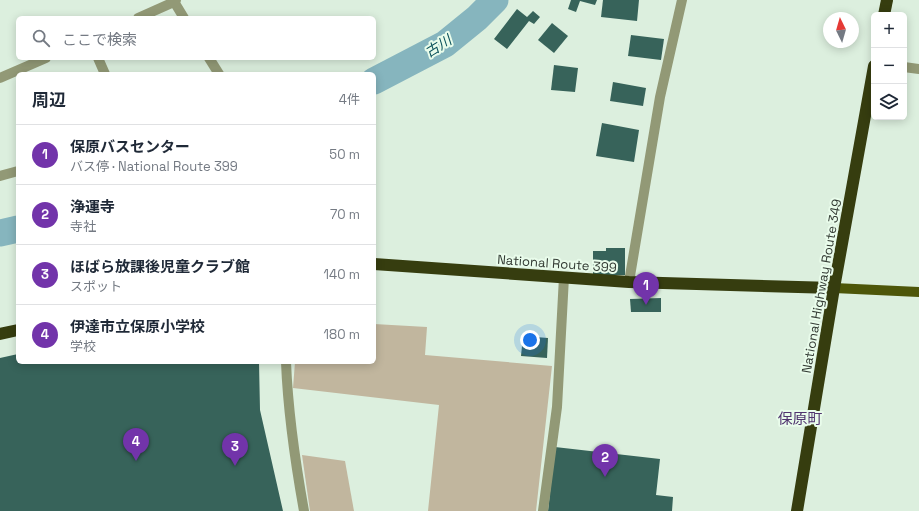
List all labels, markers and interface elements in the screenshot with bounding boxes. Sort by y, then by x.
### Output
north arrow [823,12,859,48]
map controls [871,12,907,120]
button: + [871,12,907,48]
search box [16,16,376,60]
icon: search [30,27,52,49]
text: ここで検索 [62,30,137,49]
water label: 古川 [421,30,456,61]
button: − [871,48,907,84]
button: layers [871,84,907,120]
text: 周辺 [32,89,66,111]
text: 4件 [339,91,360,108]
text: 保原バスセンター [70,137,190,156]
text: 1 [42,146,48,163]
text: 50 m [329,146,360,163]
text: バス停 · National Route 399 [70,158,238,175]
text: 浄運寺 [70,197,115,216]
street label: National Highway Route 349 [798,198,845,375]
text: 2 [41,206,49,223]
text: 70 m [330,206,360,223]
text: 寺社 [70,218,96,235]
street label: National Route 399 [497,251,617,276]
text: ほばら放課後児童クラブ館 [70,257,250,276]
text: 3 [41,266,49,283]
text: 140 m [324,266,360,283]
pin: 1 [633,272,659,305]
text: スポット [70,278,122,295]
text: 伊達市立保原小学校 [70,317,205,336]
text: 4 [41,326,49,343]
text: 180 m [324,326,360,343]
your location [520,330,540,350]
text: 学校 [70,338,96,355]
district label: 保原町 [777,409,823,428]
pin: 4 [123,428,149,461]
pin: 3 [222,433,248,466]
pin: 2 [592,444,618,477]

